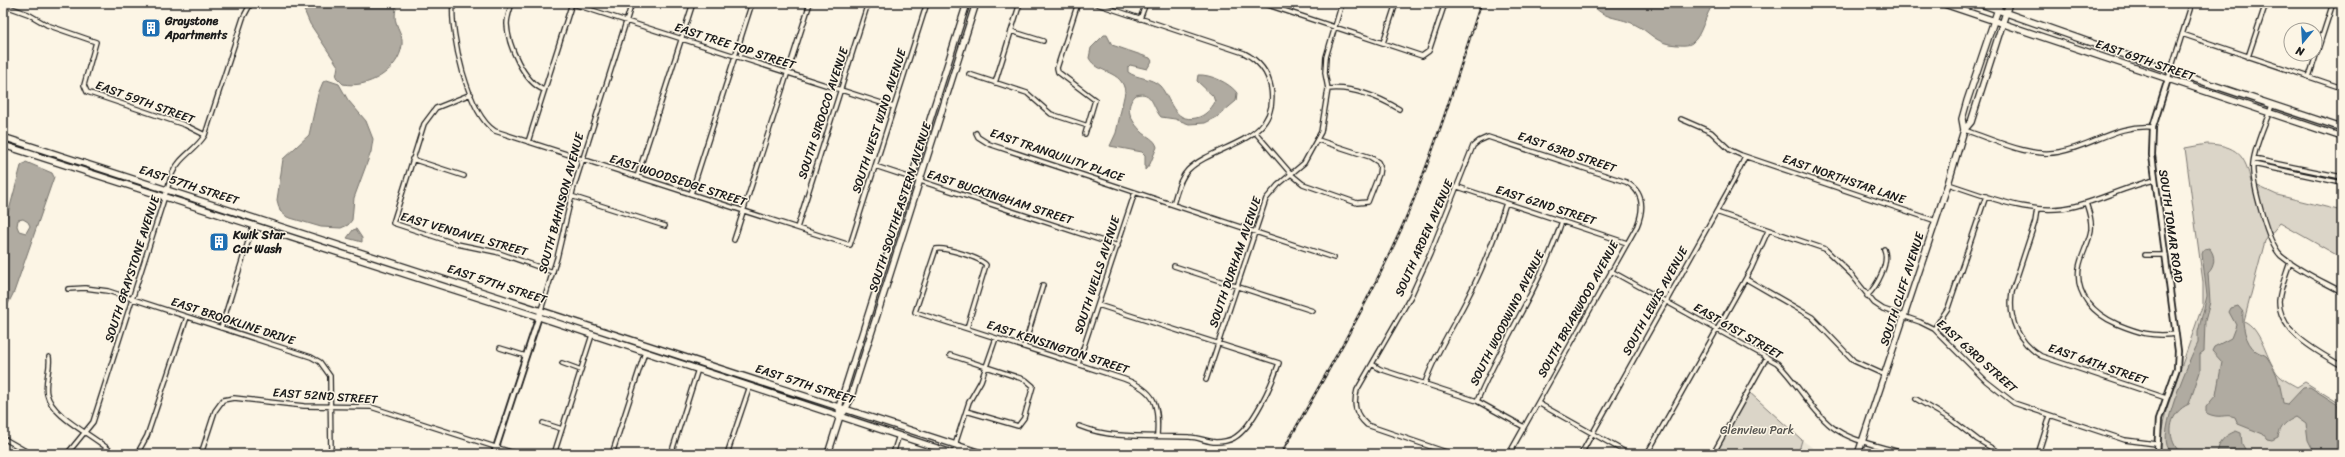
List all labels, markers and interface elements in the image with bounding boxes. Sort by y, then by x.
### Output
place label: Graystone Apartments [164,10,228,46]
street label: EAST TREE TOP STREET [672,16,800,76]
building icon: Graystone Apartments [140,17,162,39]
north arrow [2283,22,2323,62]
street label: EAST 69TH STREET [2092,33,2198,87]
text: N [2293,41,2308,62]
street label: SOUTH SIROCCO AVENUE [791,43,855,182]
street label: SOUTH WEST WIND AVENUE [845,45,913,196]
street label: EAST 59TH STREET [92,74,198,130]
street label: SOUTH SOUTHEASTERN AVENUE [862,118,938,295]
street label: EAST TRANQUILITY PLACE [987,122,1128,189]
street label: EAST 63RD STREET [1515,125,1620,179]
street label: SOUTH BAHNSON AVENUE [532,129,591,276]
street label: EAST WOODSEDGE STREET [607,147,750,213]
street label: EAST NORTHSTAR LANE [1779,148,1910,211]
street label: EAST 57TH STREET [136,159,242,212]
street label: EAST BUCKINGHAM STREET [924,163,1077,231]
street label: SOUTH TOMAR ROAD [2152,168,2190,285]
street label: SOUTH ARDEN AVENUE [1388,175,1460,300]
street label: EAST 62ND STREET [1493,178,1600,232]
street label: SOUTH GRAYSTONE AVENUE [98,192,167,345]
street label: SOUTH DURHAM AVENUE [1202,192,1268,330]
street label: EAST VENDAVEL STREET [398,205,531,263]
street label: SOUTH WELLS AVENUE [1068,212,1127,337]
place label: Kwik Star Car Wash [232,224,286,260]
street label: SOUTH CLIFF AVENUE [1873,228,1931,349]
building icon: Kwik Star Car Wash [208,231,230,253]
street label: SOUTH BRIARWOOD AVENUE [1531,235,1626,382]
street label: SOUTH LEWIS AVENUE [1616,241,1695,360]
street label: SOUTH WOODWIND AVENUE [1463,245,1551,390]
street label: EAST 57TH STREET [444,258,550,311]
street label: EAST BROOKLINE DRIVE [168,291,299,352]
street label: EAST 61ST STREET [1689,296,1787,366]
street label: EAST 63RD STREET [1931,313,2023,399]
street label: EAST KENSINGTON STREET [984,314,1133,381]
street label: EAST 64TH STREET [2045,337,2151,392]
street label: EAST 57TH STREET [752,358,858,411]
street label: EAST 52ND STREET [272,381,379,411]
park label: Glenview Park [1720,419,1794,441]

